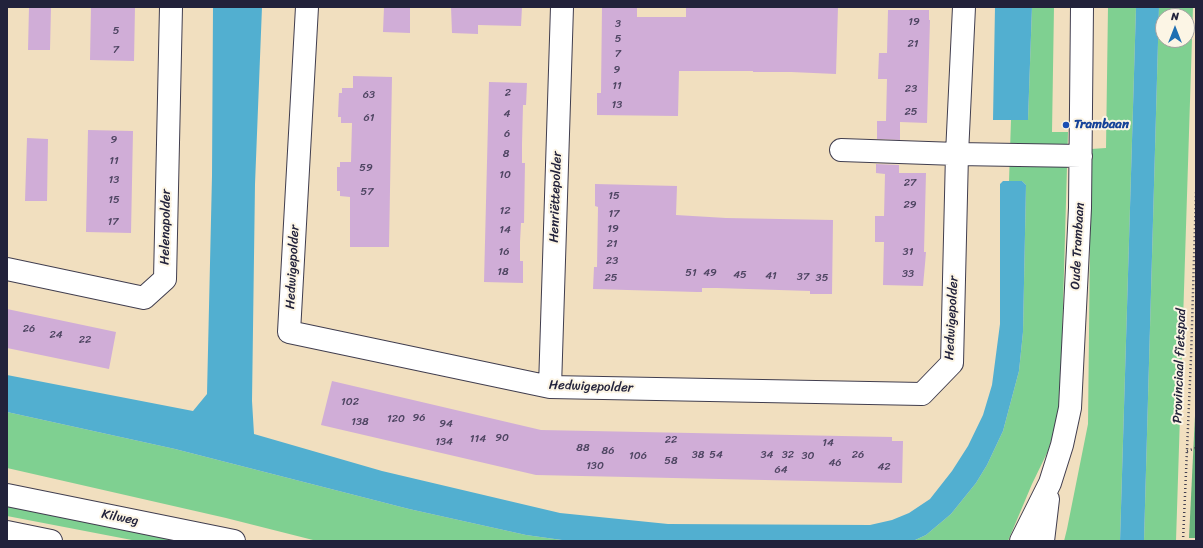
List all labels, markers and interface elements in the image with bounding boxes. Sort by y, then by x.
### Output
text: N [1171,7,1179,26]
north arrow [1155,8,1195,48]
house number: 19 [908,15,920,29]
house number: 3 [615,17,621,31]
house number: 5 [113,24,119,38]
house number: 5 [615,32,621,46]
house number: 21 [907,37,919,51]
house number: 7 [113,43,119,57]
house number: 7 [615,47,621,61]
house number: 9 [614,63,620,77]
house number: 11 [612,79,622,93]
house number: 23 [905,82,917,96]
house number: 2 [505,86,511,100]
house number: 63 [363,88,375,102]
house number: 13 [612,98,622,112]
house number: 25 [904,105,918,119]
house number: 4 [504,107,510,121]
house number: 61 [364,111,374,125]
place label: Trambaan [1074,117,1129,133]
marker: Trambaan [1061,120,1071,130]
house number: 6 [504,127,510,141]
house number: 9 [111,133,117,147]
house number: 8 [503,147,509,161]
street label: Henriëttepolder [547,151,565,243]
house number: 11 [109,154,119,168]
house number: 59 [359,161,373,175]
house number: 10 [499,168,511,182]
house number: 13 [109,173,119,187]
house number: 27 [904,176,916,190]
house number: 57 [360,185,374,199]
street label: Helenapolder [158,189,174,265]
house number: 15 [608,189,620,203]
house number: 15 [108,193,120,207]
house number: 29 [903,198,917,212]
street label: Oude Trambaan [1068,202,1088,290]
house number: 12 [499,204,511,218]
house number: 17 [609,207,619,221]
house number: 17 [108,215,118,229]
house number: 19 [607,222,619,236]
house number: 14 [499,223,511,237]
street label: Hedwigepolder [283,225,303,309]
house number: 21 [606,237,618,251]
house number: 16 [499,245,509,259]
house number: 31 [903,245,913,259]
house number: 23 [606,254,618,268]
house number: 18 [497,265,509,279]
house number: 51 [685,266,697,280]
house number: 49 [703,266,717,280]
house number: 33 [902,267,914,281]
house number: 45 [733,268,747,282]
house number: 41 [765,269,777,283]
house number: 37 [797,270,809,284]
house number: 25 [604,271,618,285]
house number: 35 [816,271,828,285]
street label: Hedwigepolder [942,276,962,360]
street label: Provinciaal fietspad [1170,308,1190,424]
house number: 26 [23,322,35,336]
house number: 24 [49,328,63,342]
house number: 22 [79,333,91,347]
street label: Hedwigepolder [549,378,633,396]
house number: 102 [341,395,359,409]
house number: 96 [412,411,426,425]
house number: 120 [387,412,405,426]
house number: 138 [351,415,369,429]
house number: 94 [439,417,453,431]
house number: 90 [495,431,509,445]
house number: 114 [470,432,486,446]
house number: 22 [665,433,677,447]
house number: 134 [435,435,453,449]
house number: 14 [822,436,834,450]
house number: 88 [576,441,590,455]
house number: 86 [602,444,614,458]
house number: 38 [692,448,704,462]
house number: 54 [709,448,723,462]
house number: 34 [761,448,773,462]
house number: 32 [782,448,794,462]
house number: 26 [852,448,864,462]
house number: 106 [629,449,647,463]
house number: 30 [802,449,814,463]
house number: 58 [664,454,678,468]
house number: 46 [828,456,842,470]
house number: 130 [586,459,604,473]
house number: 42 [877,460,891,474]
house number: 64 [774,463,788,477]
street label: Kilweg [100,507,140,529]

